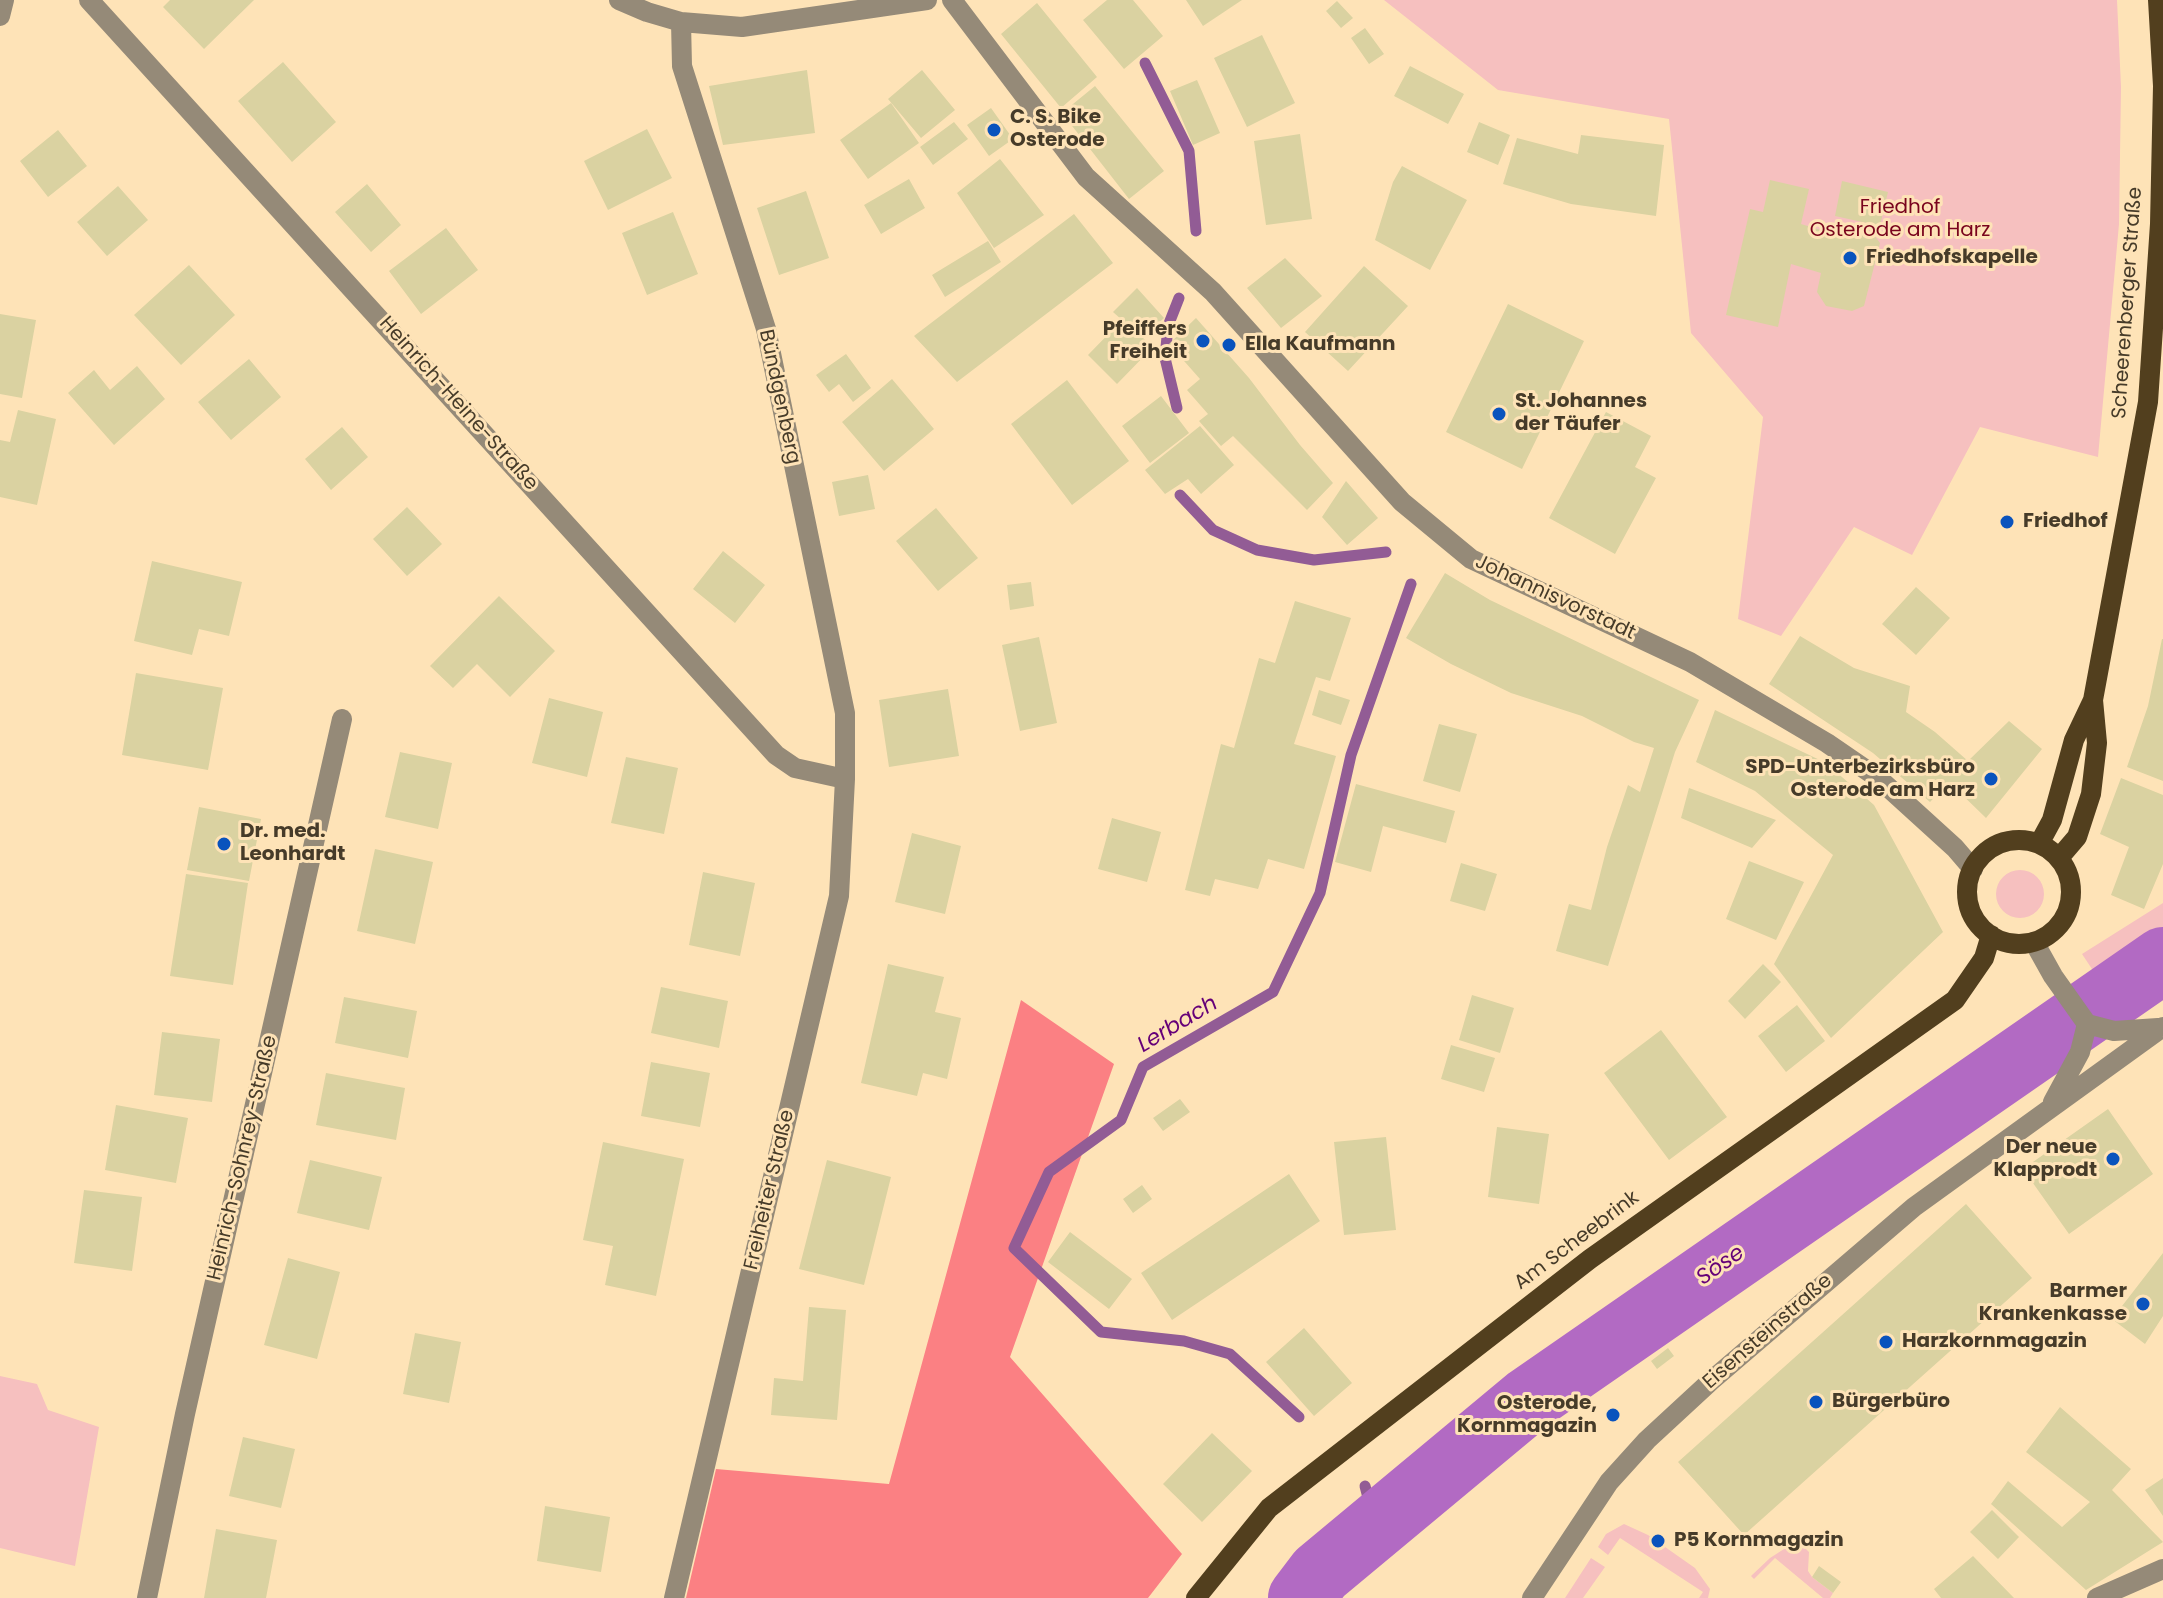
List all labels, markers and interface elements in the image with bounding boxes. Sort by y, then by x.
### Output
place label: C. S. Bike Osterode [1010,106,1105,153]
marker: C. S. Bike Osterode [985,121,1003,139]
street label: Scheerenberger Straße [2108,186,2148,420]
park label: Friedhof Osterode am Harz [1810,196,1990,243]
place label: Friedhofskapelle [1866,246,2038,270]
marker: Friedhofskapelle [1841,249,1859,267]
street label: Heinrich-Heine-Straße [374,312,542,496]
place label: Pfeiffers Freiheit [1103,318,1187,365]
street label: Bündgenberg [753,328,805,466]
marker: Pfeiffers Freiheit [1194,332,1212,350]
place label: Ella Kaufmann [1245,333,1395,357]
marker: Ella Kaufmann [1220,336,1238,354]
place label: St. Johannes der Täufer [1515,390,1647,437]
marker: St. Johannes der Täufer [1490,405,1508,423]
place label: Friedhof [2023,510,2108,534]
marker: Friedhof [1998,513,2016,531]
street label: Johannisvorstadt [1471,550,1639,646]
place label: SPD-Unterbezirksbüro Osterode am Harz [1745,756,1975,803]
marker: SPD-Unterbezirksbüro Osterode am Harz [1982,770,2000,788]
place label: Dr. med. Leonhardt [240,820,345,867]
marker: Dr. med. Leonhardt [215,835,233,853]
water label: Lerbach [1133,991,1223,1059]
street label: Heinrich-Sohnrey-Straße [203,1033,283,1283]
street label: Freiheiter Straße [740,1108,800,1272]
place label: Der neue Klapprodt [1993,1136,2097,1183]
marker: Der neue Klapprodt [2104,1150,2122,1168]
street label: Am Scheebrink [1510,1186,1644,1296]
water label: Söse [1692,1240,1750,1292]
street label: Eisensteinstraße [1698,1269,1838,1395]
place label: Barmer Krankenkasse [1979,1280,2127,1327]
marker: Barmer Krankenkasse [2134,1295,2152,1313]
place label: Harzkornmagazin [1902,1330,2087,1354]
marker: Harzkornmagazin [1877,1333,1895,1351]
place label: Bürgerbüro [1832,1390,1950,1414]
place label: Osterode, Kornmagazin [1457,1392,1597,1439]
marker: Bürgerbüro [1807,1393,1825,1411]
marker: Osterode, Kornmagazin [1604,1406,1622,1424]
place label: P5 Kornmagazin [1674,1529,1844,1553]
marker: P5 Kornmagazin [1649,1532,1667,1550]

